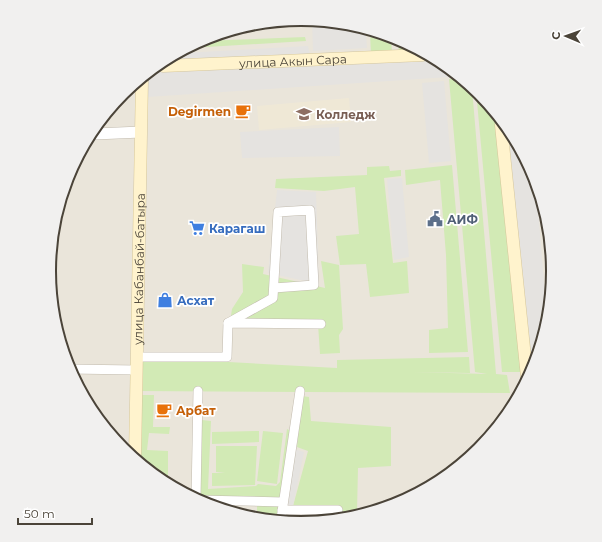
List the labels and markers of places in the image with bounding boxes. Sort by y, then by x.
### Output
cafe icon: Degirmen [234,102,252,120]
place label: Degirmen [168,104,231,119]
school or university icon: Колледж [295,105,313,123]
place label: Колледж [316,107,375,122]
public building icon: АИФ [426,210,444,228]
place label: АИФ [447,212,478,227]
supermarket icon: Карагаш [188,219,206,237]
place label: Карагаш [209,221,265,236]
shop icon: Асхат [156,291,174,309]
place label: Асхат [177,293,215,308]
cafe icon: Арбат [155,401,173,419]
place label: Арбат [176,403,216,418]

